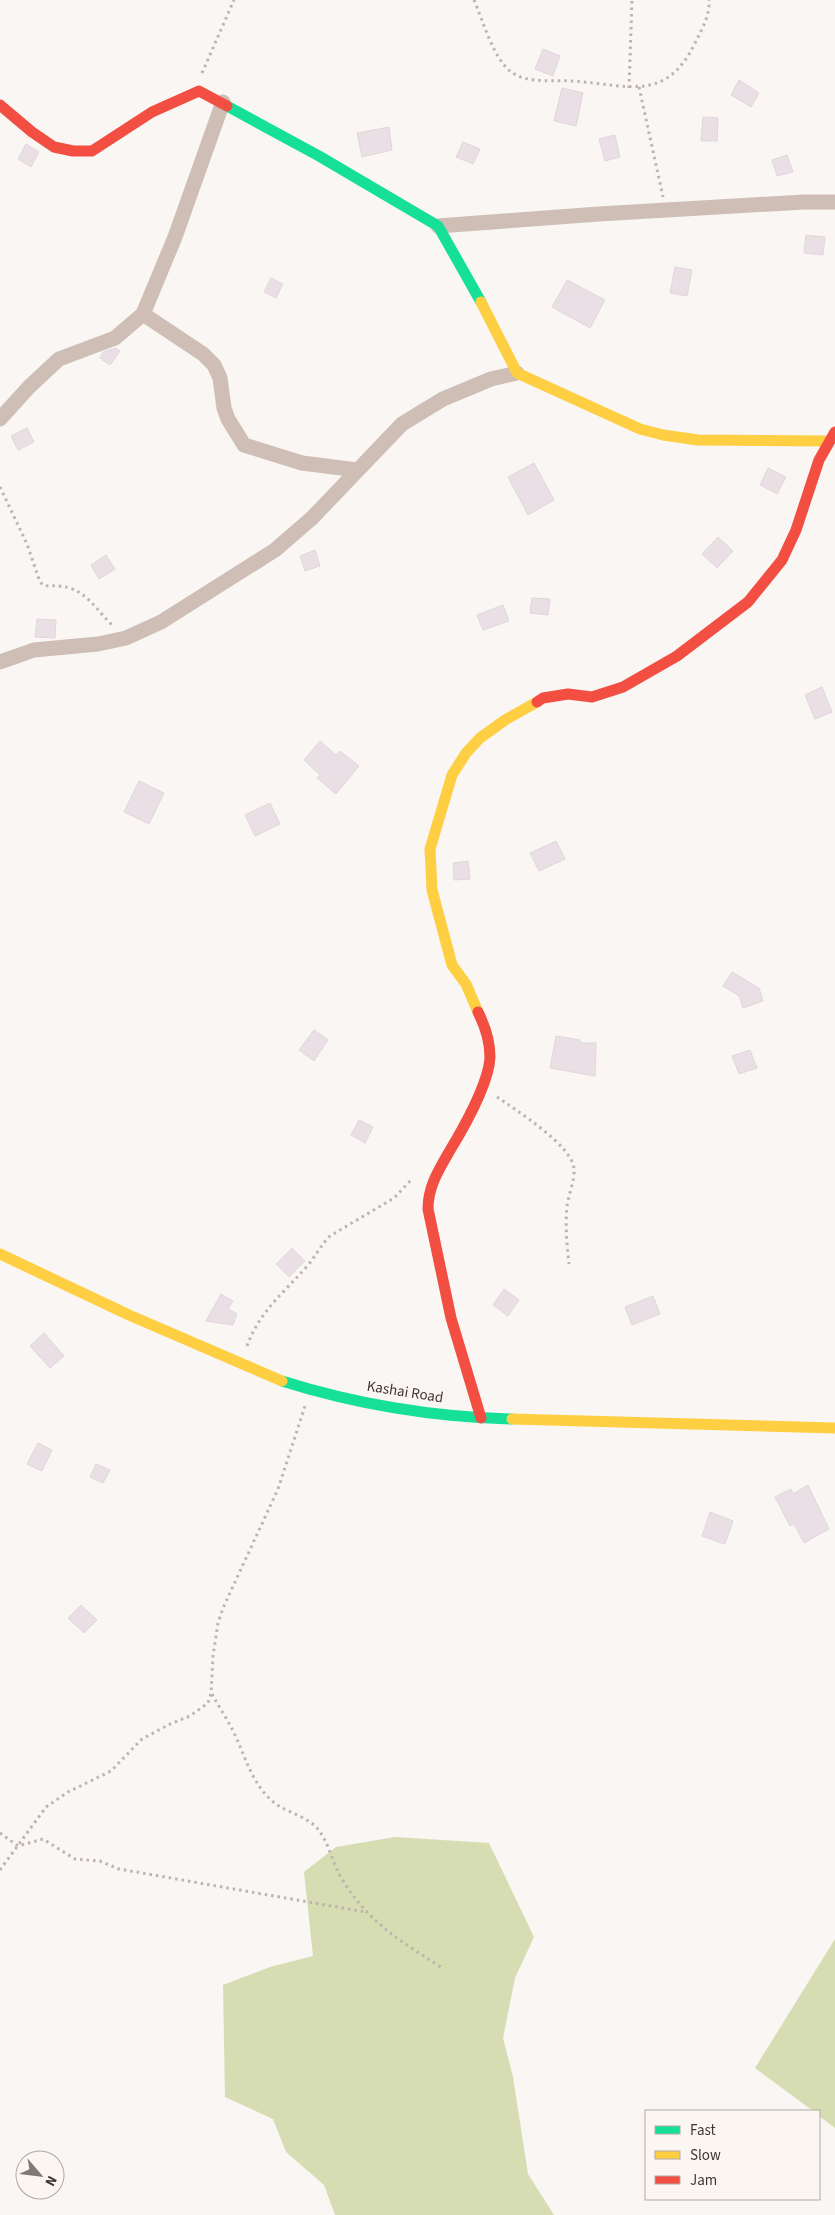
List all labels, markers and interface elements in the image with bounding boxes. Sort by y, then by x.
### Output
street label: Kashai Road [365,1376,445,1408]
legend [645,2110,820,2200]
text: Fast [690,2120,716,2141]
text: Slow [690,2145,721,2166]
north arrow [15,2150,65,2200]
text: Jam [690,2170,717,2191]
text: N [40,2172,62,2189]

